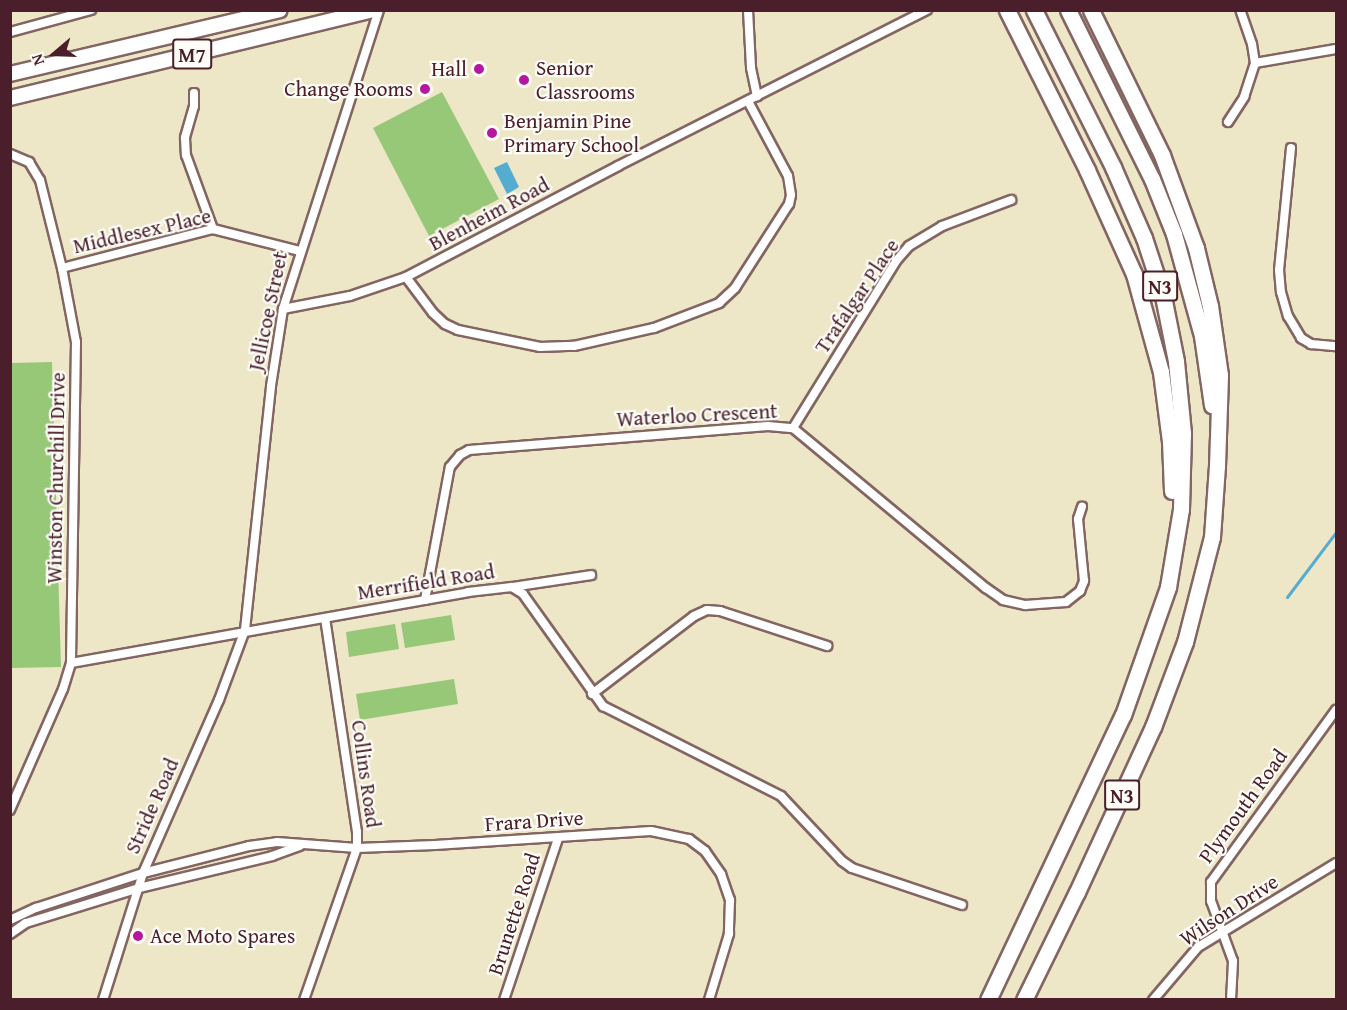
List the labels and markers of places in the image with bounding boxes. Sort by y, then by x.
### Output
place label: Senior Classrooms [536,55,635,105]
place label: Hall [431,56,467,82]
marker: Hall [472,62,486,76]
marker: Senior Classrooms [517,73,531,87]
place label: Change Rooms [284,76,413,102]
marker: Change Rooms [418,82,432,96]
place label: Benjamin Pine Primary School [504,108,639,158]
marker: Benjamin Pine Primary School [485,126,499,140]
place label: Ace Moto Spares [150,923,295,949]
marker: Ace Moto Spares [131,929,145,943]

